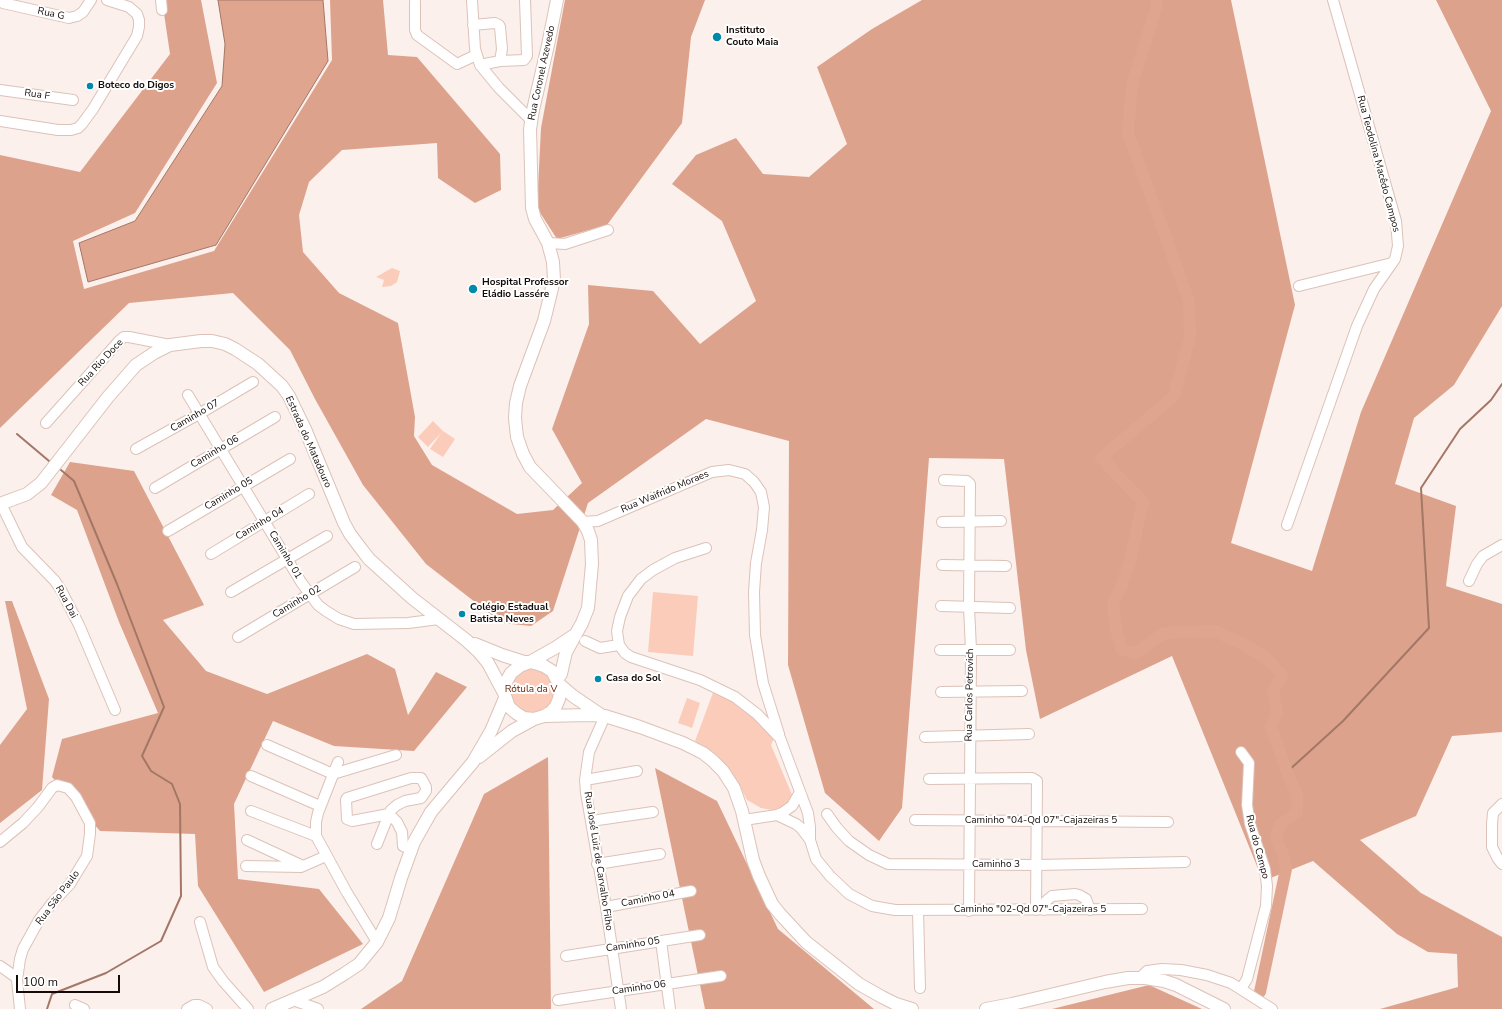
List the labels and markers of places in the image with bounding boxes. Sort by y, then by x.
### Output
place label: Instituto Couto Maia [726,25,778,48]
marker: Instituto Couto Maia [711,31,723,43]
place label: Boteco do Digos [98,80,174,92]
marker: Boteco do Digos [85,81,95,91]
place label: Hospital Professor Eládio Lassére [482,277,568,300]
marker: Hospital Professor Eládio Lassére [467,283,479,295]
place label: Colégio Estadual Batista Neves [470,602,548,626]
marker: Colégio Estadual Batista Neves [457,609,467,619]
place label: Casa do Sol [606,673,661,685]
marker: Casa do Sol [593,674,603,684]

